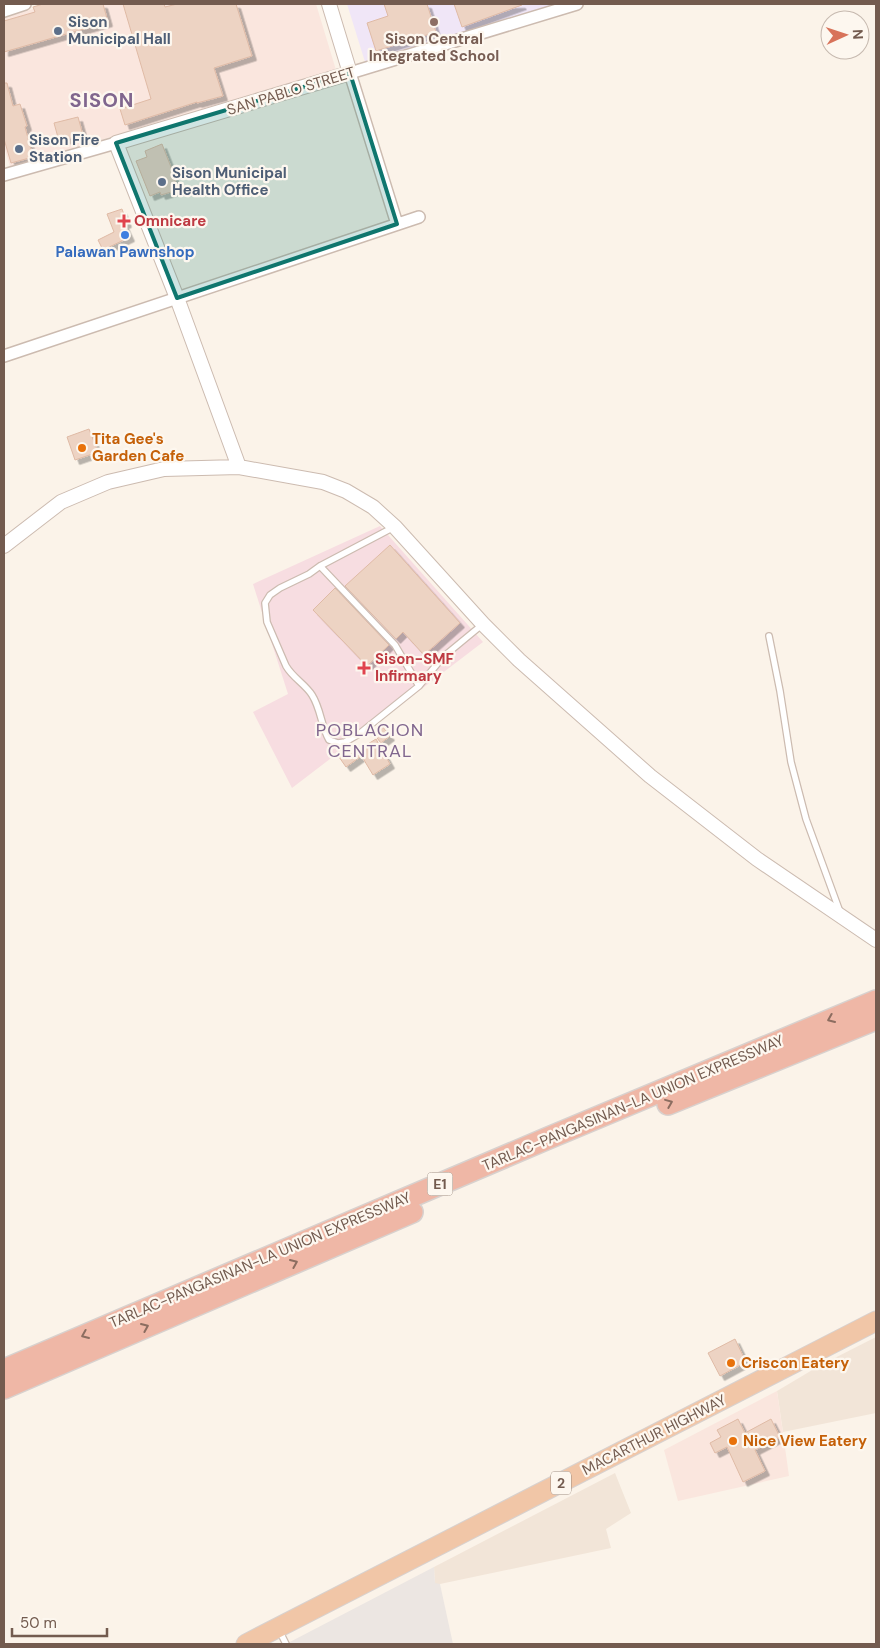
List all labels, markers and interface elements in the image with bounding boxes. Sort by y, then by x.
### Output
north arrow [820,10,870,60]
place label: Sison Municipal Hall [68,12,171,49]
marker: Sison Central Integrated School [428,16,440,28]
marker: Sison Municipal Hall [52,25,64,37]
place label: Sison Central Integrated School [369,29,499,66]
text: N [849,29,867,40]
street label: SAN PABLO STREET [224,62,358,120]
district label: SISON [70,87,134,113]
place label: Sison Fire Station [29,130,100,167]
marker: Sison Fire Station [13,143,25,155]
place label: Sison Municipal Health Office [172,163,287,200]
marker: Sison Municipal Health Office [156,176,168,188]
place label: Omnicare [134,211,206,231]
marker: Omnicare [118,215,130,227]
marker: Palawan Pawnshop [119,229,131,241]
place label: Palawan Pawnshop [56,242,195,262]
place label: Tita Gee's Garden Cafe [92,429,184,466]
marker: Tita Gee's Garden Cafe [76,442,88,454]
place label: Sison-SMF Infirmary [375,649,454,686]
marker: Sison-SMF Infirmary [357,661,371,675]
district label: POBLACION CENTRAL [316,718,424,763]
one-way arrow [827,1013,836,1024]
street label: TARLAC-PANGASINAN-LA UNION EXPRESSWAY [479,1030,787,1176]
one-way arrow [664,1099,673,1110]
road number: E1 [428,1172,452,1196]
street label: TARLAC-PANGASINAN-LA UNION EXPRESSWAY [106,1187,414,1333]
one-way arrow [289,1258,298,1269]
one-way arrow [140,1323,149,1334]
one-way arrow [81,1328,90,1339]
place label: Criscon Eatery [741,1353,849,1373]
marker: Criscon Eatery [725,1357,737,1369]
street label: MACARTHUR HIGHWAY [579,1390,730,1480]
place label: Nice View Eatery [743,1431,867,1451]
marker: Nice View Eatery [727,1435,739,1447]
road number: 2 [551,1472,571,1495]
scale bar [12,1606,108,1638]
text: 50 m [20,1613,57,1633]

